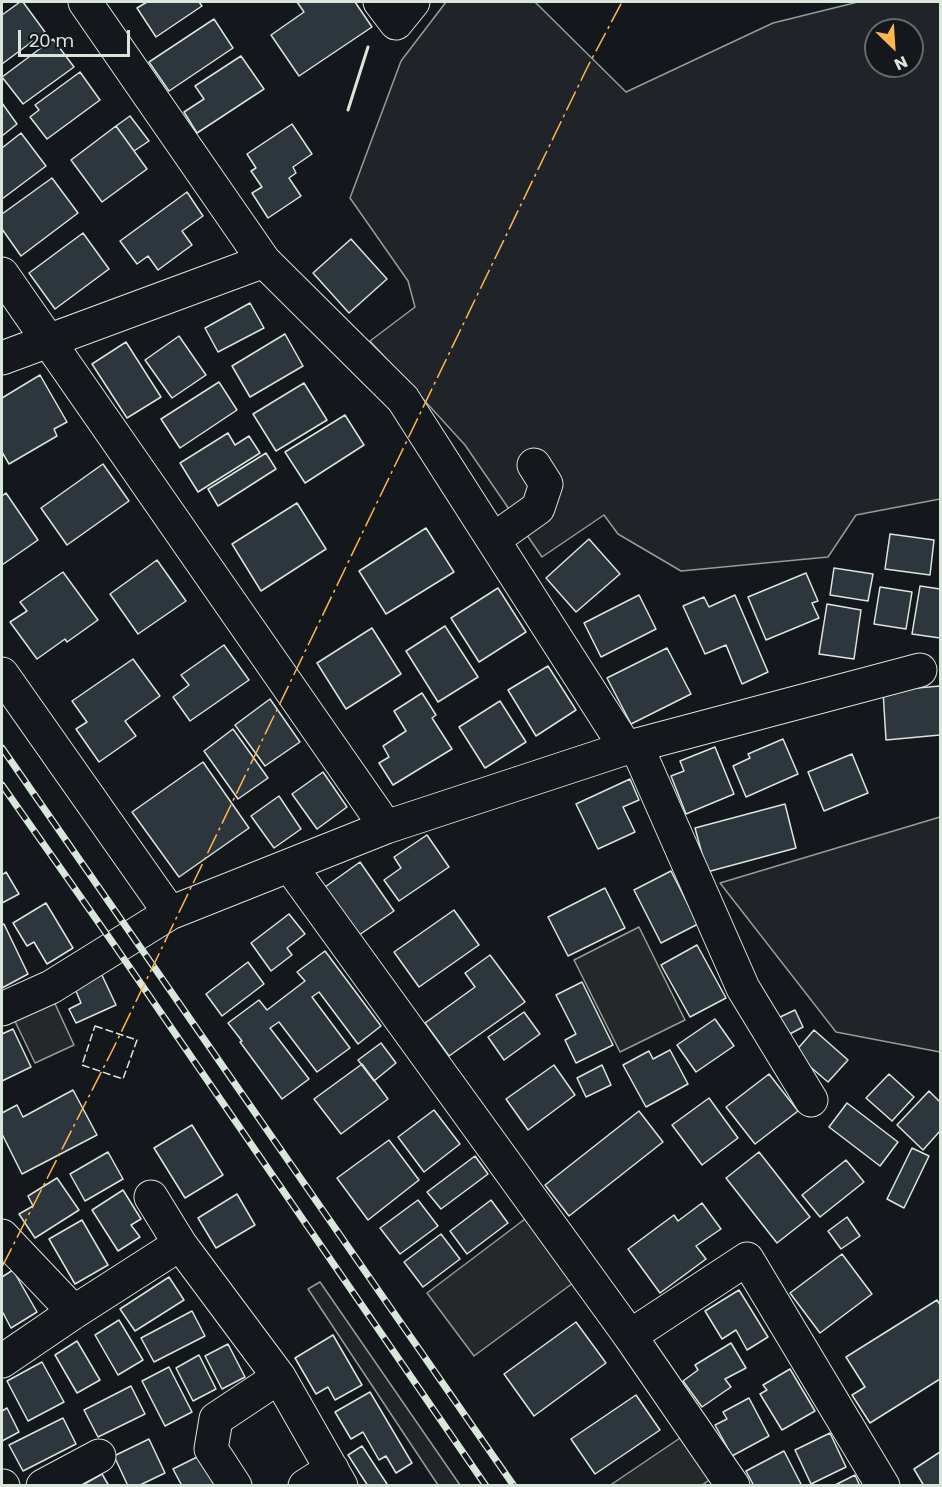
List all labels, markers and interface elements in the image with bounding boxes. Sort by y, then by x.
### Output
scale bar [21,18,134,56]
north arrow [864,18,924,78]
text: 20 m [29,28,74,53]
text: N [891,50,911,76]

